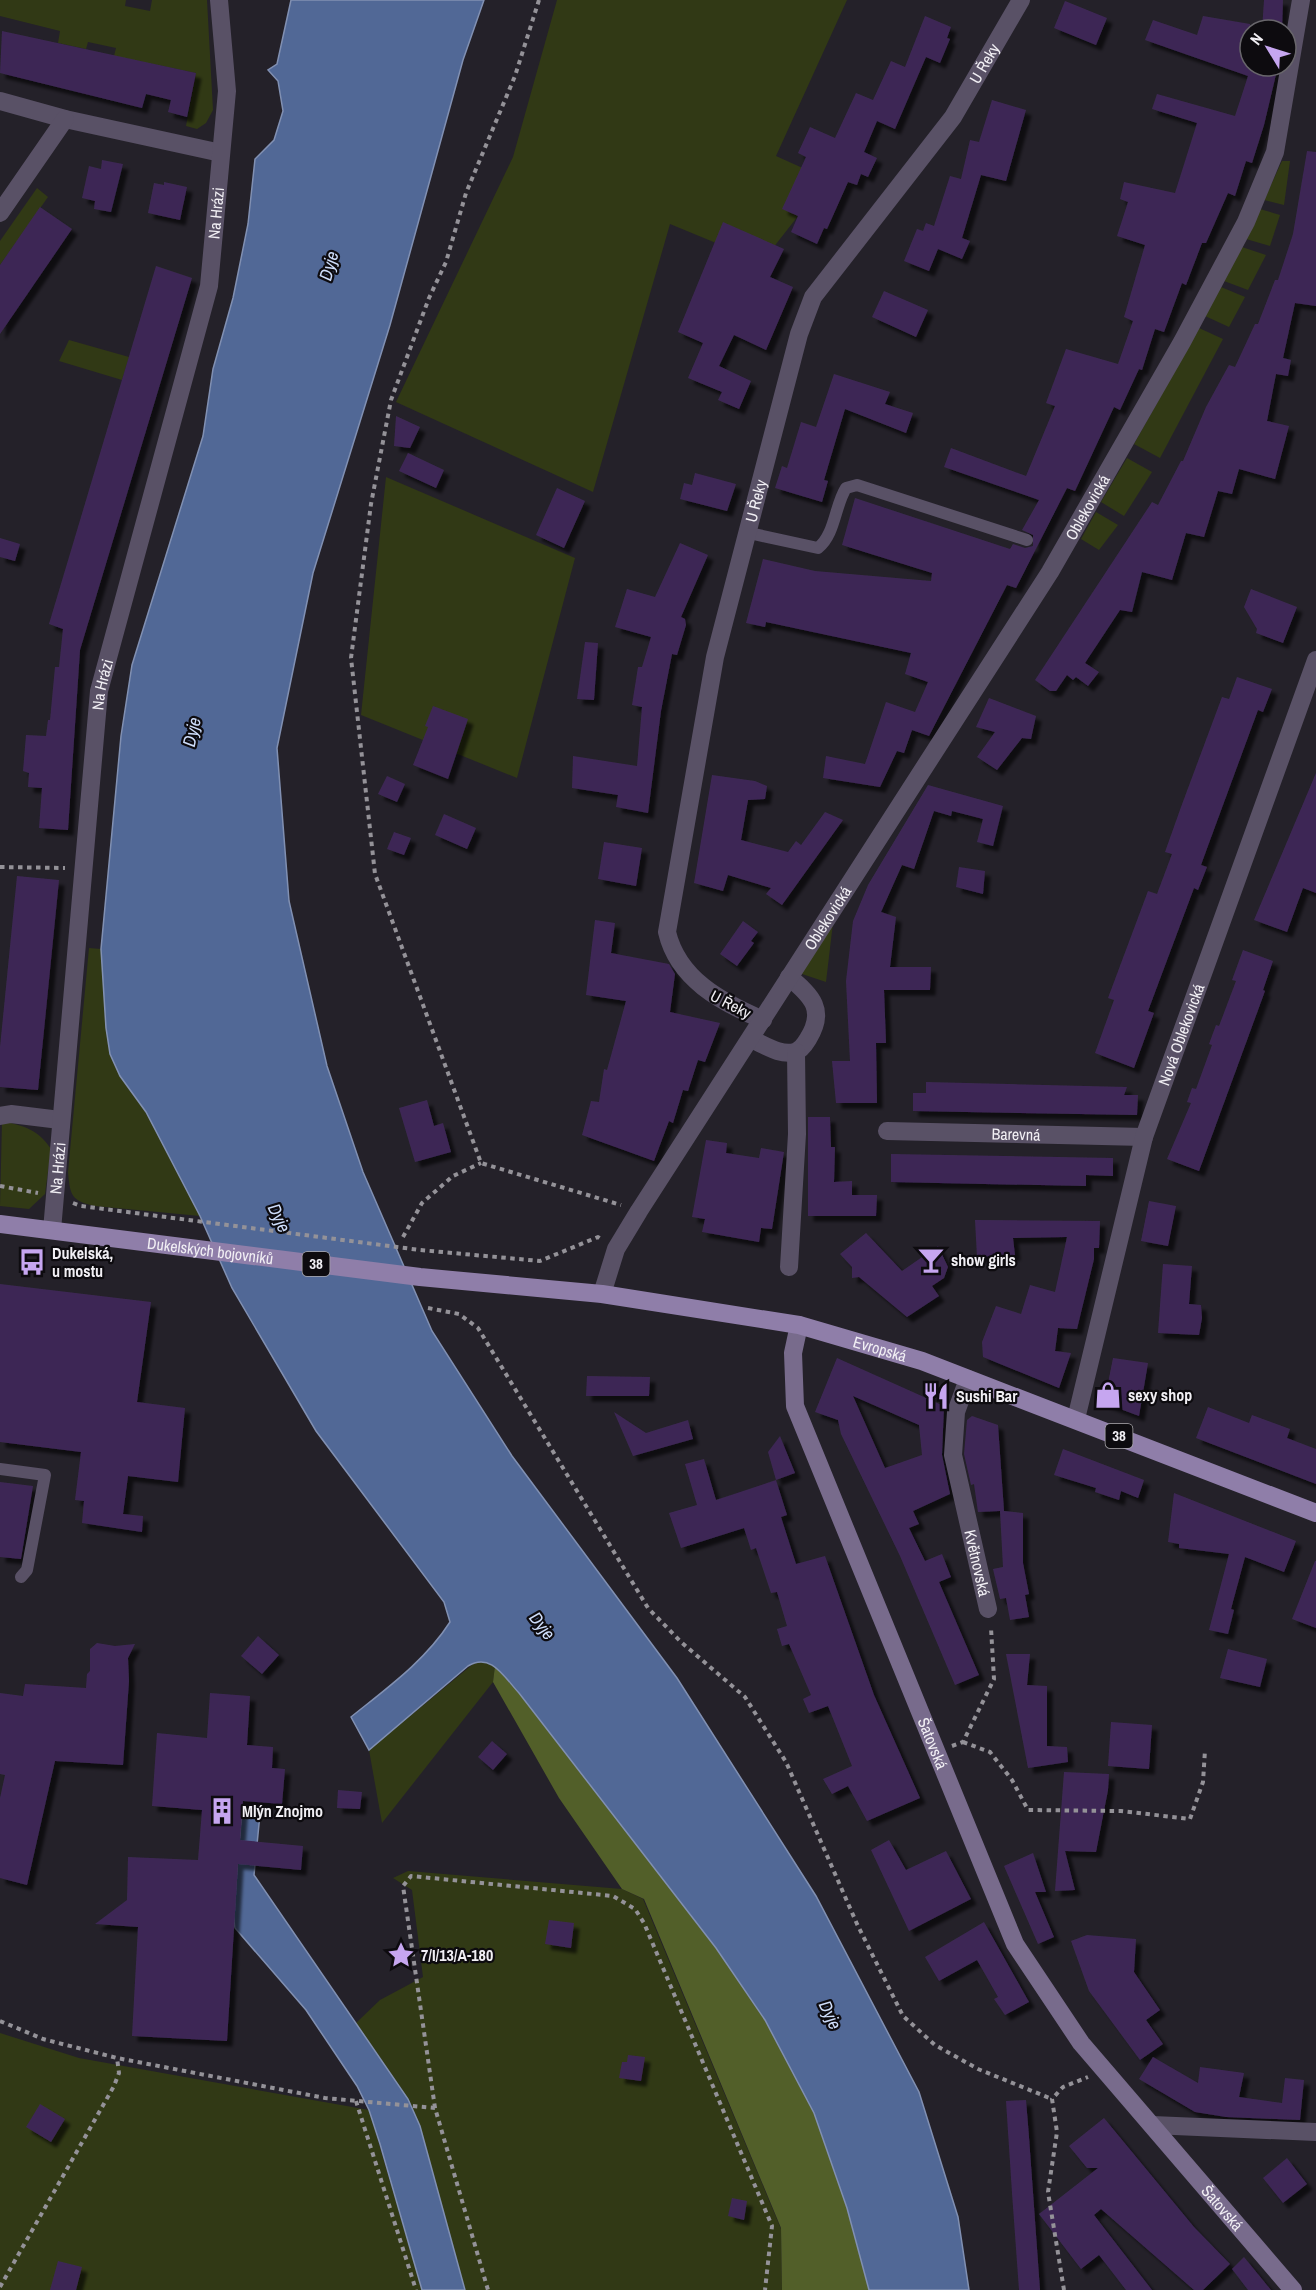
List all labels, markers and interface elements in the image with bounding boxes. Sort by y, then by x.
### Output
north arrow [1238,18,1298,78]
text: N [1245,28,1268,49]
street label: U Řeky [964,39,1005,87]
street label: Na Hrázi [202,186,229,240]
water label: Dyje [312,248,345,284]
street label: Oblekovická [1060,470,1115,544]
street label: U Řeky [740,477,772,524]
street label: Na Hrázi [86,656,118,711]
water label: Dyje [176,715,207,749]
street label: Oblekovická [799,881,857,954]
street label: Nová Oblekovická [1153,980,1210,1088]
street label: U Řeky [707,984,756,1024]
street label: Barevná [991,1122,1041,1146]
street label: Na Hrázi [44,1141,71,1195]
water label: Dyje [262,1199,297,1236]
street label: Dukelských bojovníků [146,1232,275,1269]
place label: Dukelská, u mostu [52,1242,113,1282]
bar icon: show girls [916,1245,946,1275]
bus stop icon: Dukelská, u mostu [17,1247,47,1277]
place label: show girls [951,1249,1016,1271]
road number: 38 [302,1252,330,1276]
street label: Evropská [851,1330,910,1367]
shop icon: sexy shop [1093,1380,1123,1410]
restaurant icon: Sushi Bar [921,1381,951,1411]
place label: sexy shop [1128,1384,1192,1406]
place label: Sushi Bar [956,1385,1018,1407]
road number: 38 [1106,1424,1132,1448]
street label: Květnovská [959,1528,996,1599]
water label: Dyje [523,1606,561,1645]
street label: Šatovská [912,1714,954,1773]
building icon: Mlýn Znojmo [207,1796,237,1826]
place label: Mlýn Znojmo [242,1800,323,1822]
place icon: 7/I/13/A-180 [386,1940,416,1970]
place label: 7/I/13/A-180 [421,1944,493,1966]
water label: Dyje [813,1996,848,2033]
street label: Šatovská [1196,2180,1249,2236]

